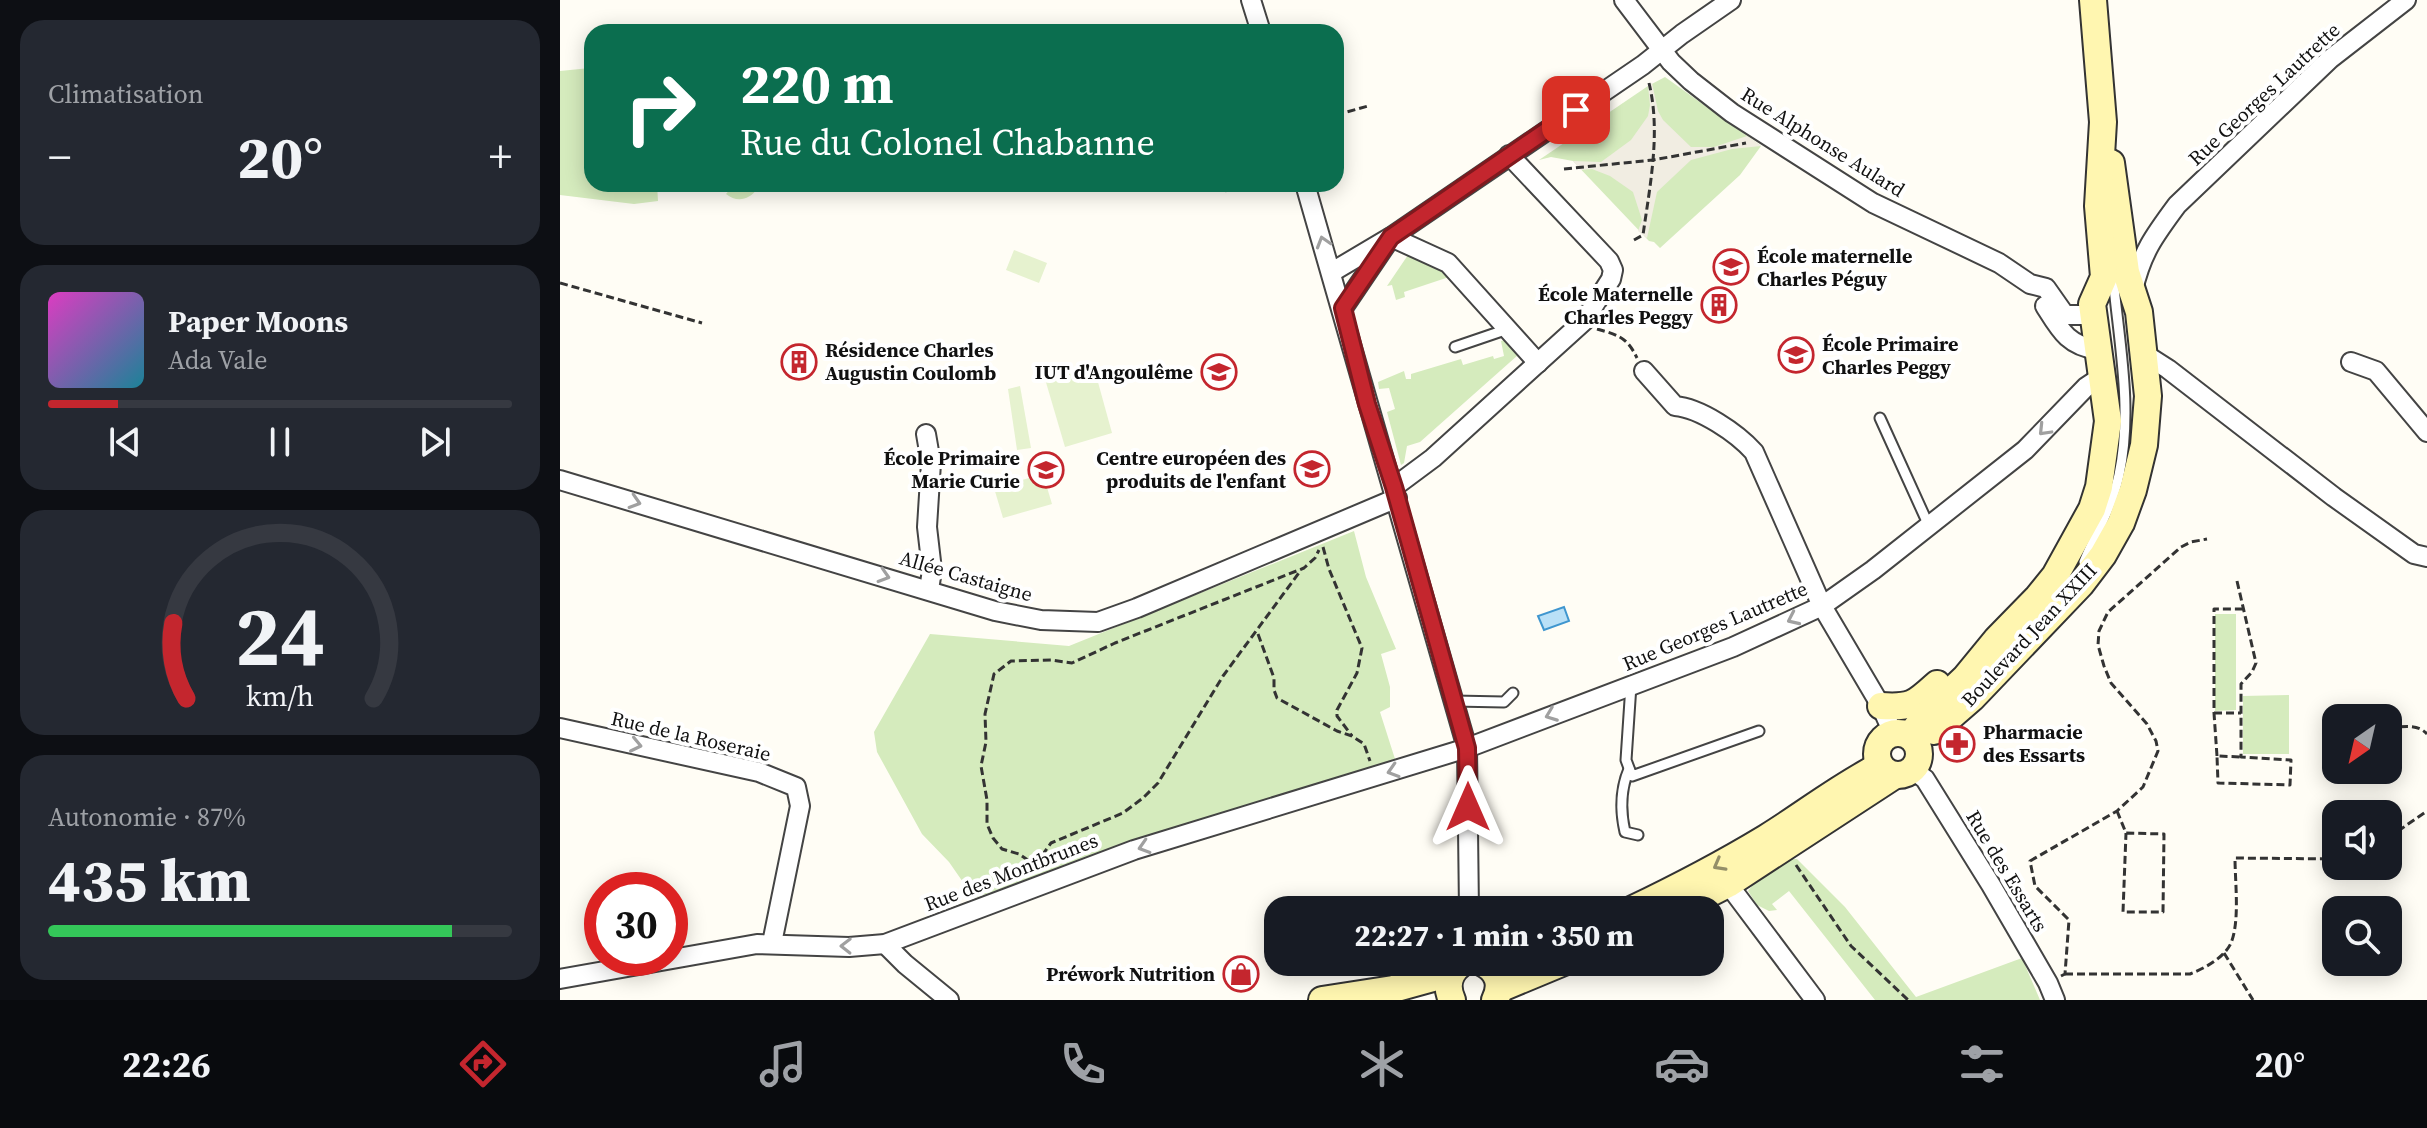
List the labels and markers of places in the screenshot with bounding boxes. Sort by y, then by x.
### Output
pin [1542,76,1610,144]
place label: École maternelle Charles Péguy [1757,242,1912,293]
school or university icon: École maternelle Charles Péguy [1712,248,1750,286]
place label: École Maternelle Charles Peggy [1538,280,1693,331]
building icon: École Maternelle Charles Peggy [1700,286,1738,324]
place label: École Primaire Charles Peggy [1822,330,1958,381]
place label: Résidence Charles Augustin Coulomb [825,336,996,387]
school or university icon: École Primaire Charles Peggy [1777,336,1815,374]
building icon: Résidence Charles Augustin Coulomb [780,343,818,381]
school or university icon: IUT d'Angoulême [1200,353,1238,391]
place label: IUT d'Angoulême [1035,358,1193,386]
place label: École Primaire Marie Curie [884,444,1020,495]
place label: Centre européen des produits de l'enfant [1096,444,1287,495]
school or university icon: Centre européen des produits de l'enfant [1293,450,1331,488]
school or university icon: École Primaire Marie Curie [1027,451,1065,489]
place label: Pharmacie des Essarts [1983,718,2085,769]
pharmacy icon: Pharmacie des Essarts [1938,725,1976,763]
shop icon: Préwork Nutrition [1222,955,1260,993]
place label: Préwork Nutrition [1046,960,1215,988]

